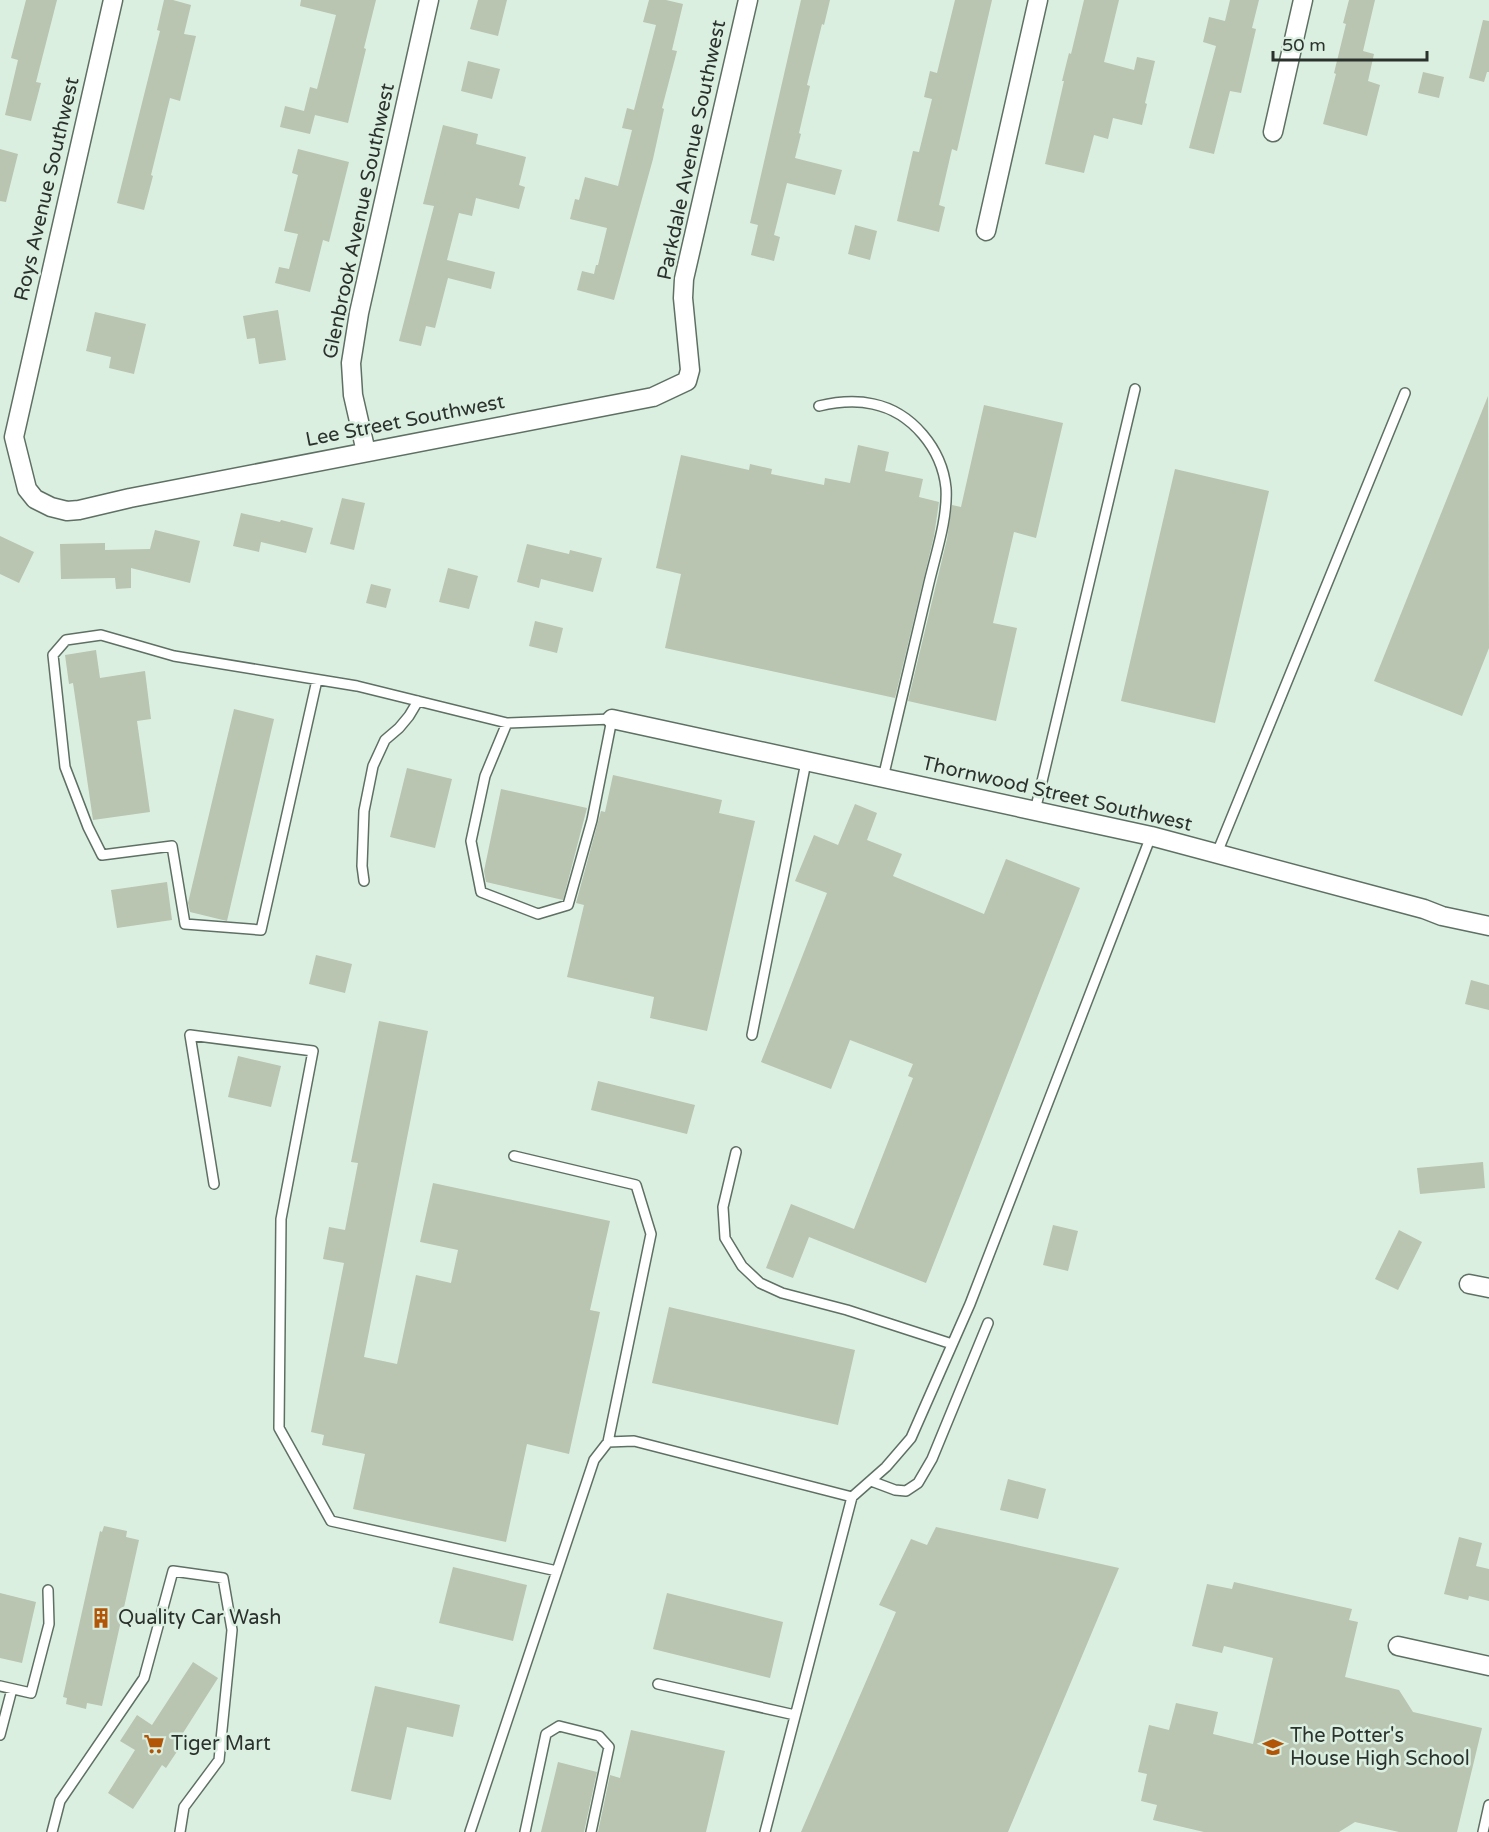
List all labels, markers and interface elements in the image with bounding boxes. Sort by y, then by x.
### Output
street label: Parkdale Avenue Southwest [653,17,731,282]
scale bar [1273,24,1428,62]
text: 50 m [1282,34,1326,56]
street label: Roys Avenue Southwest [10,74,85,303]
street label: Glenbrook Avenue Southwest [318,81,400,361]
street label: Lee Street Southwest [303,390,507,452]
street label: Thornwood Street Southwest [919,751,1195,837]
building icon: Quality Car Wash [89,1606,113,1630]
place label: Quality Car Wash [118,1606,281,1630]
place label: The Potter's House High School [1290,1724,1470,1771]
supermarket icon: Tiger Mart [142,1732,166,1756]
place label: Tiger Mart [171,1732,271,1756]
school or university icon: The Potter's House High School [1261,1735,1285,1759]

